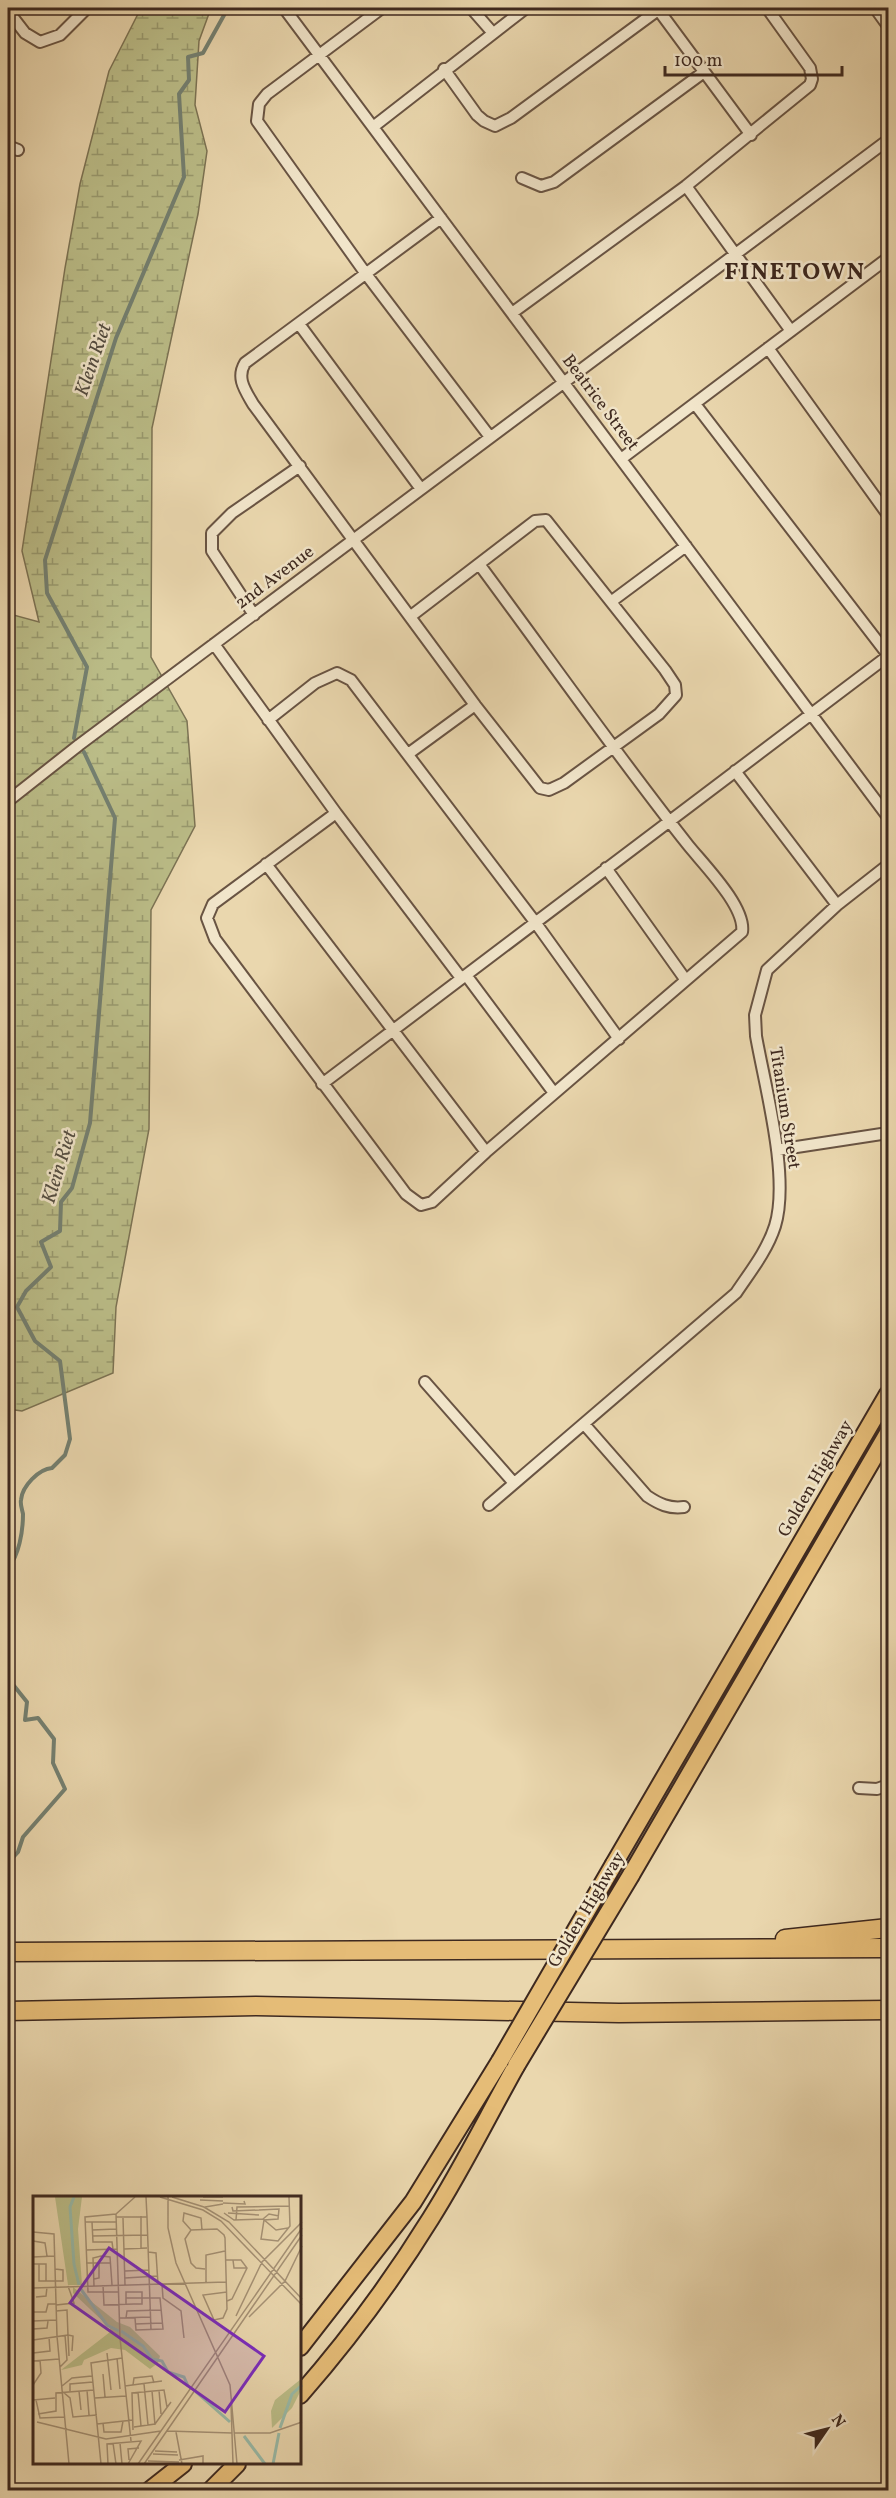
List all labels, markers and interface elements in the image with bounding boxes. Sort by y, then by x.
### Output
scale bar [665,39,842,77]
text: 100 m [674,49,723,74]
district label: FINETOWN [724,256,866,290]
water label: Klein Riet [69,319,120,400]
street label: Beatrice Street [555,350,645,456]
street label: 2nd Avenue [230,540,320,616]
street label: Titanium Street [762,1045,806,1171]
water label: Klein Riet [36,1126,85,1207]
street label: Golden Highway [772,1416,860,1542]
street label: Golden Highway [542,1847,632,1973]
inset map [33,2196,302,2465]
north arrow [797,2399,857,2459]
text: N [825,2410,850,2433]

